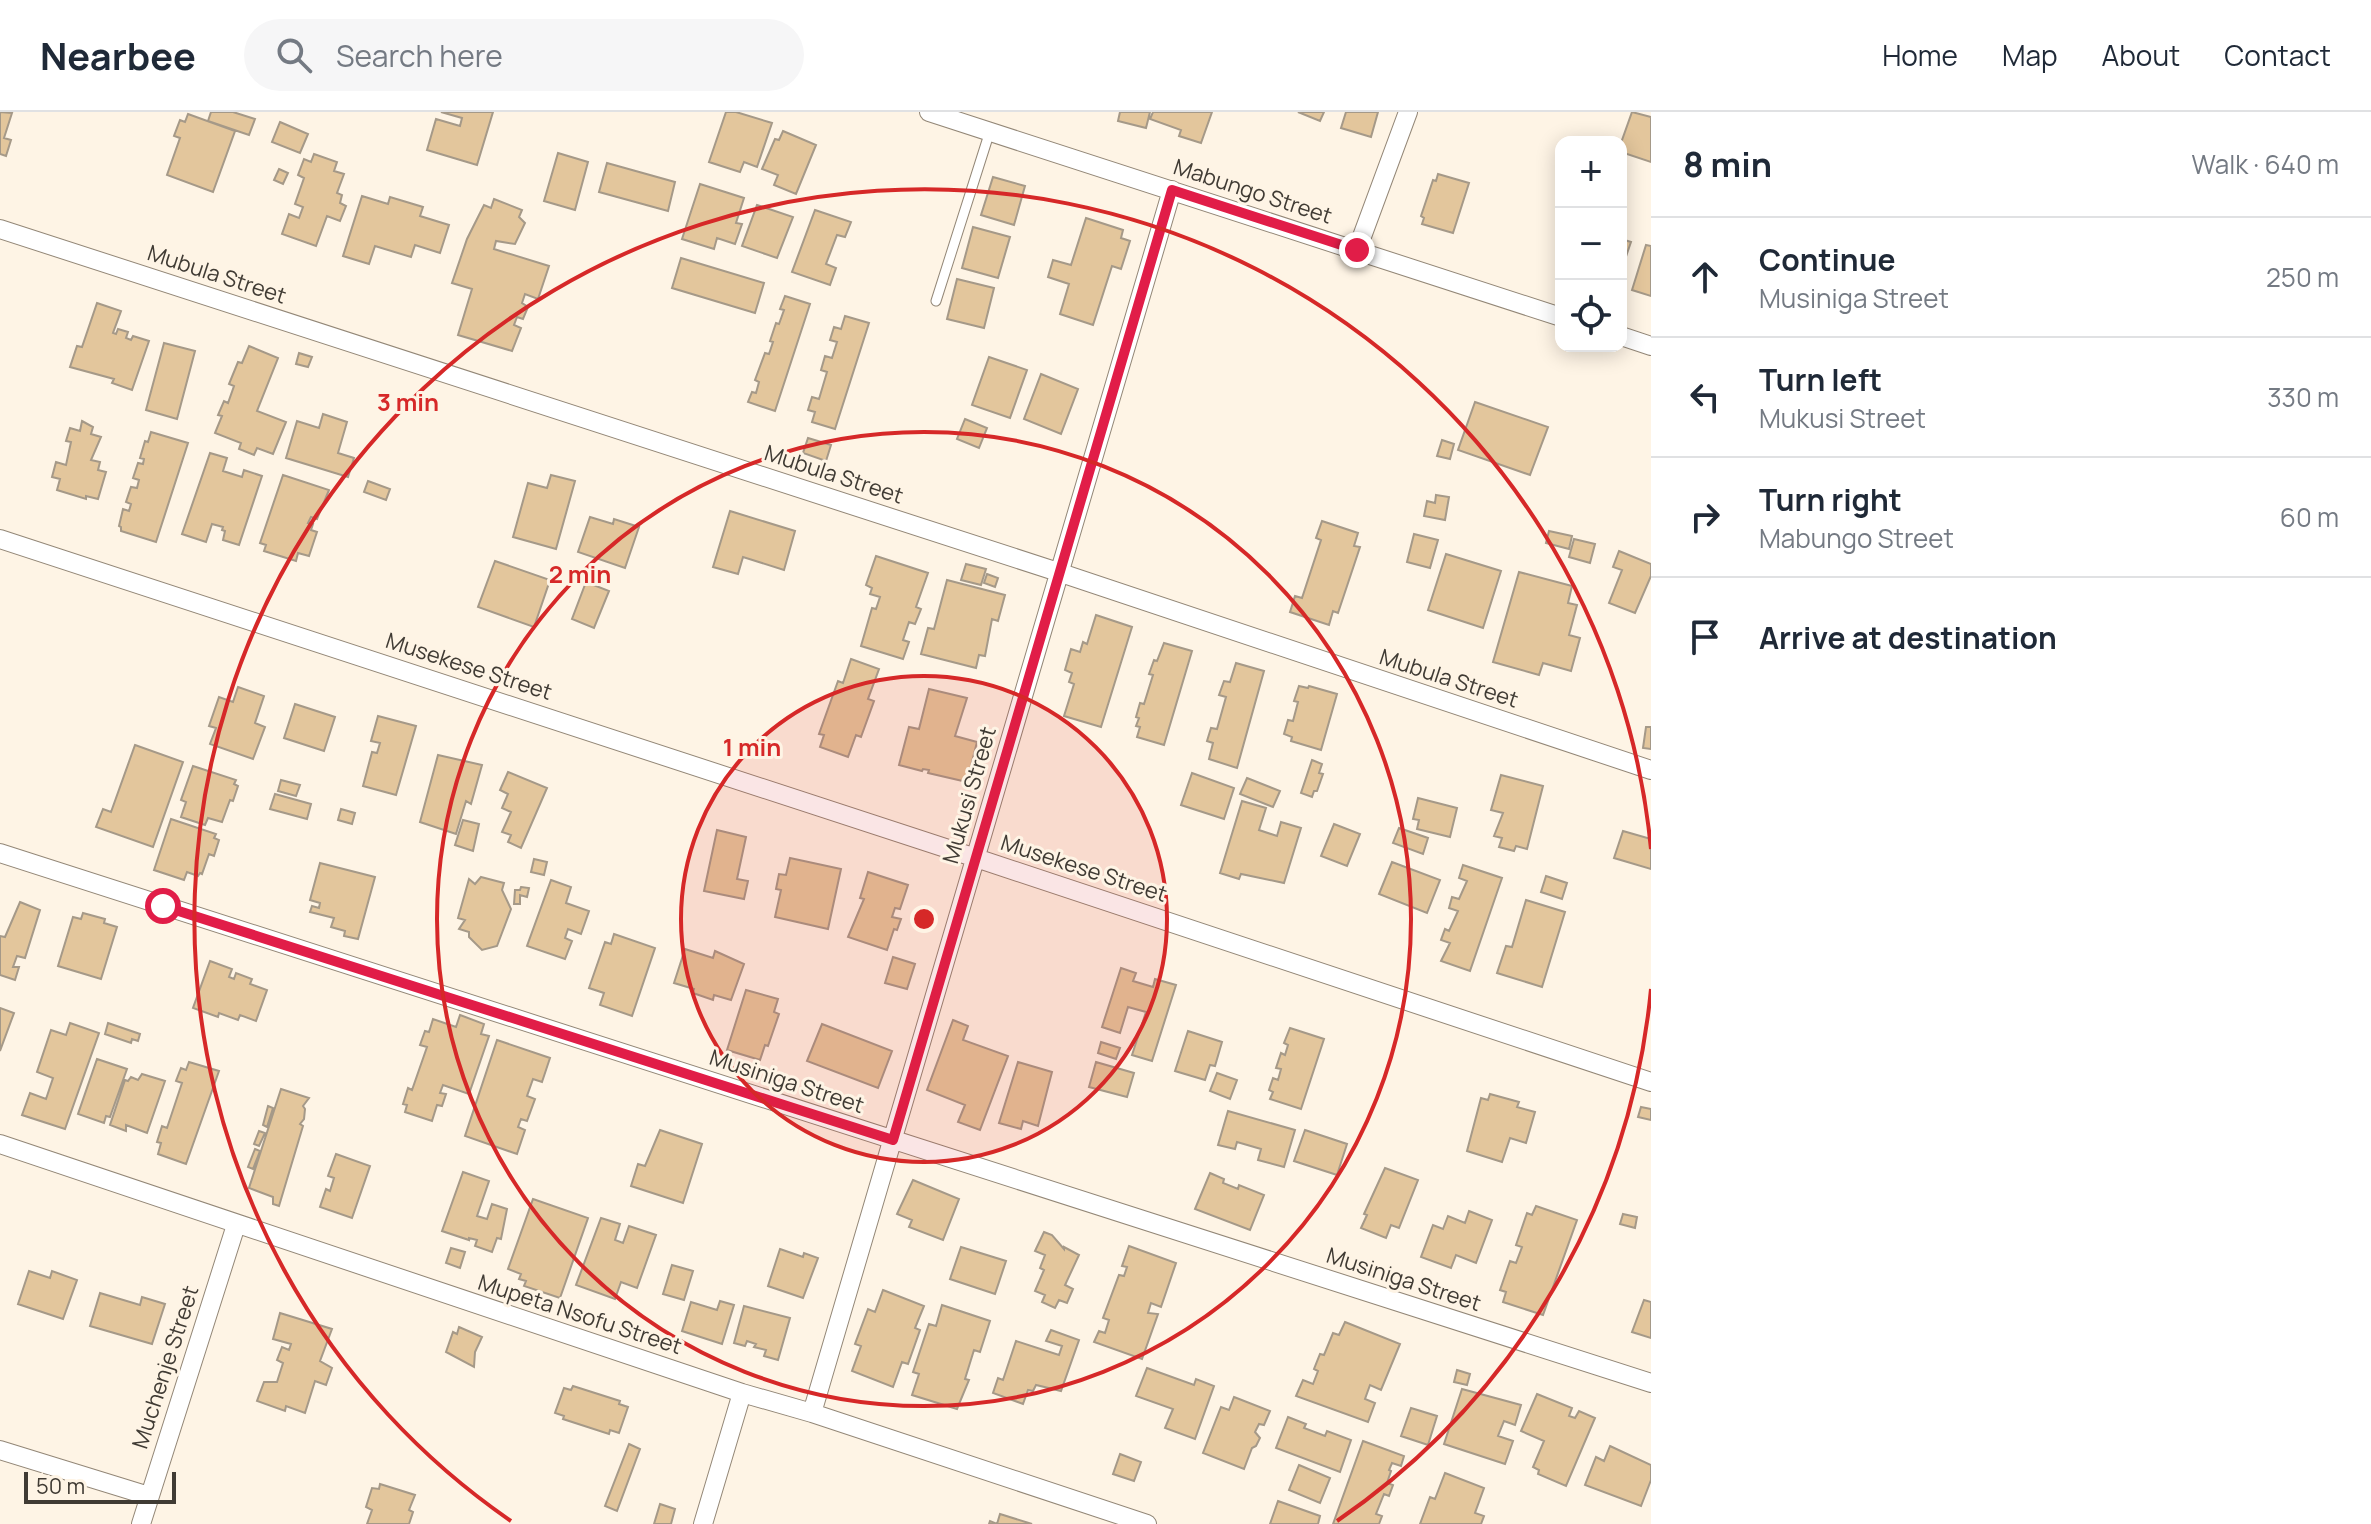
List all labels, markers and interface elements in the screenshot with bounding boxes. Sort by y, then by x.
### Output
search box [244,19,804,91]
text: Nearbee [40,29,196,81]
icon: search [272,33,316,77]
text: Search here [336,35,503,76]
text: Home [1882,36,1958,74]
text: Map [2002,36,2058,74]
text: About [2102,36,2180,74]
text: Contact [2224,36,2331,74]
map controls [1555,136,1627,352]
button: + [1555,136,1627,208]
text: 8 min [1683,141,1772,187]
text: Walk · 640 m [2192,146,2339,182]
street label: Mabungo Street [1170,151,1336,231]
button: − [1555,208,1627,280]
route end [1339,232,1375,268]
street label: Mubula Street [144,237,290,311]
text: Continue [1759,239,1895,280]
icon: ahead [1683,255,1727,299]
text: 250 m [2266,259,2339,295]
button: locate [1555,280,1627,352]
text: Musiniga Street [1759,280,1949,316]
text: Turn left [1759,359,1882,400]
icon: left [1683,375,1727,419]
text: 330 m [2267,379,2339,415]
text: 3 min [377,385,439,418]
text: Mukusi Street [1759,400,1926,436]
street label: Mubula Street [761,437,907,511]
text: Turn right [1759,479,1902,520]
icon: right [1683,495,1727,539]
text: 60 m [2280,499,2339,535]
text: Mabungo Street [1759,520,1954,556]
text: 2 min [549,557,611,590]
icon: arrive [1683,615,1727,659]
text: Arrive at destination [1759,617,2057,658]
street label: Musekese Street [382,625,556,707]
street label: Mubula Street [1376,641,1522,715]
street label: Mukusi Street [935,723,1003,867]
text: 1 min [723,730,781,763]
street label: Musekese Street [997,827,1171,909]
route start [145,888,181,924]
centre of rings [910,905,938,933]
street label: Musiniga Street [706,1042,868,1120]
street label: Musiniga Street [1323,1240,1485,1318]
street label: Mupeta Nsofu Street [474,1267,686,1361]
street label: Muchenje Street [124,1281,206,1452]
scale bar [24,1468,176,1504]
text: 50 m [36,1471,85,1501]

